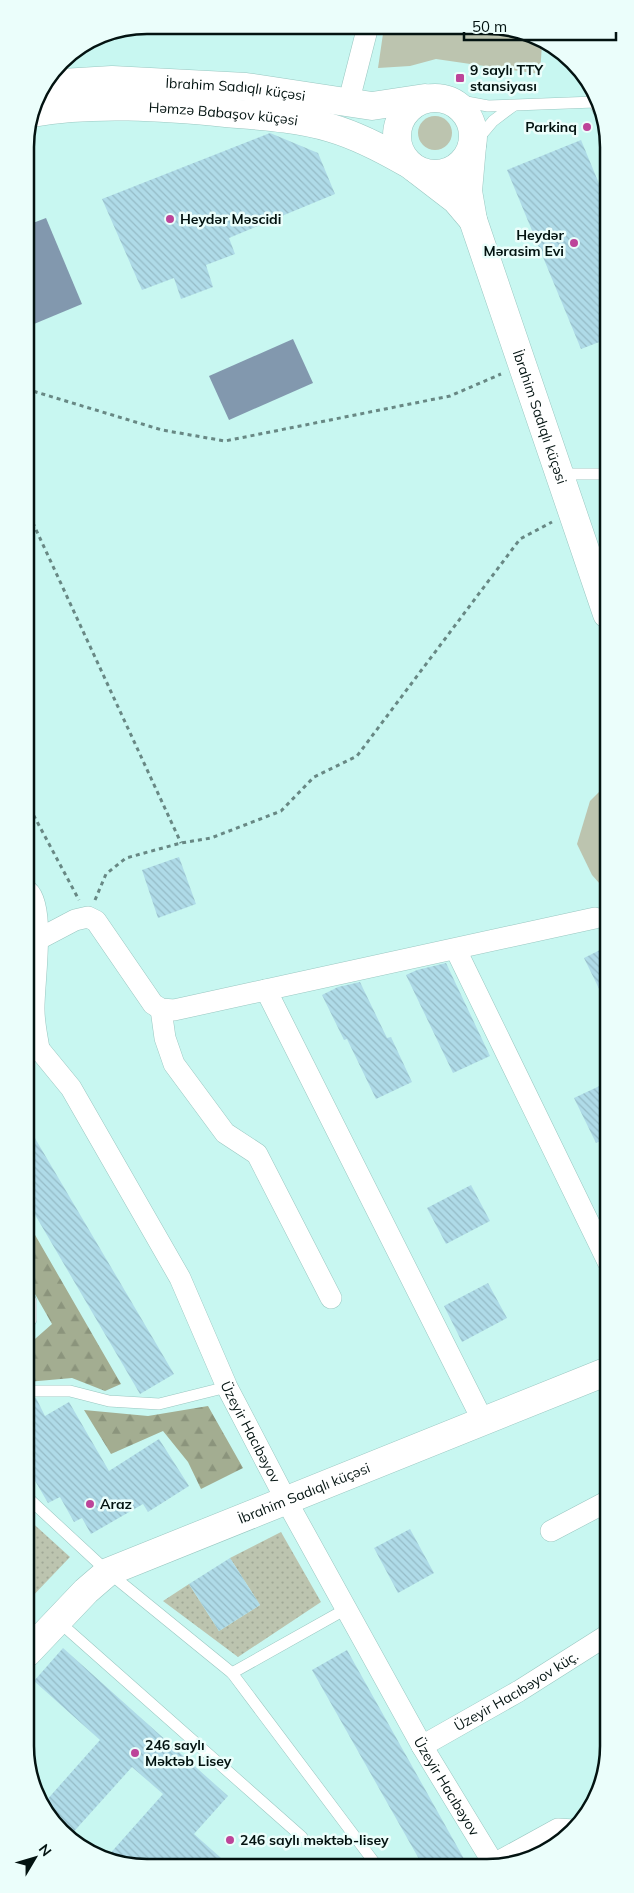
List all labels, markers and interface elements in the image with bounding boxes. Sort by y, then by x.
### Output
scale bar [464,10,616,42]
text: 50 m [472,17,507,36]
place label: 9 saylı TTY stansiyası [470,61,544,95]
marker: 9 saylı TTY stansiyası [454,72,466,84]
street label: İbrahim Sadıqlı küçəsi [165,74,307,105]
street label: Həmzə Babaşov küçəsi [148,98,299,129]
place label: Parkinq [525,118,577,136]
marker: Parkinq [581,121,593,133]
place label: Heydər Məscidi [180,210,281,228]
marker: Heydər Məscidi [164,213,176,225]
place label: Heydər Mərasim Evi [483,226,564,260]
marker: Heydər Mərasim Evi [568,237,580,249]
street label: İbrahim Sadıqlı küçəsi [509,347,571,486]
street label: Üzeyir Hacıbəyov [217,1378,285,1487]
street label: İbrahim Sadıqlı küçəsi [235,1459,373,1528]
place label: Araz [100,1495,132,1513]
marker: Araz [84,1498,96,1510]
street label: Üzeyir Hacıbəyov küç. [451,1647,582,1735]
street label: Üzeyir Hacıbəyov [410,1734,484,1840]
place label: 246 saylı Məktəb Lisey [145,1736,232,1770]
marker: 246 saylı Məktəb Lisey [129,1747,141,1759]
place label: 246 saylı məktəb-lisey [240,1831,389,1849]
north arrow [10,1833,60,1883]
marker: 246 saylı məktəb-lisey [224,1834,236,1846]
text: N [35,1840,56,1860]

